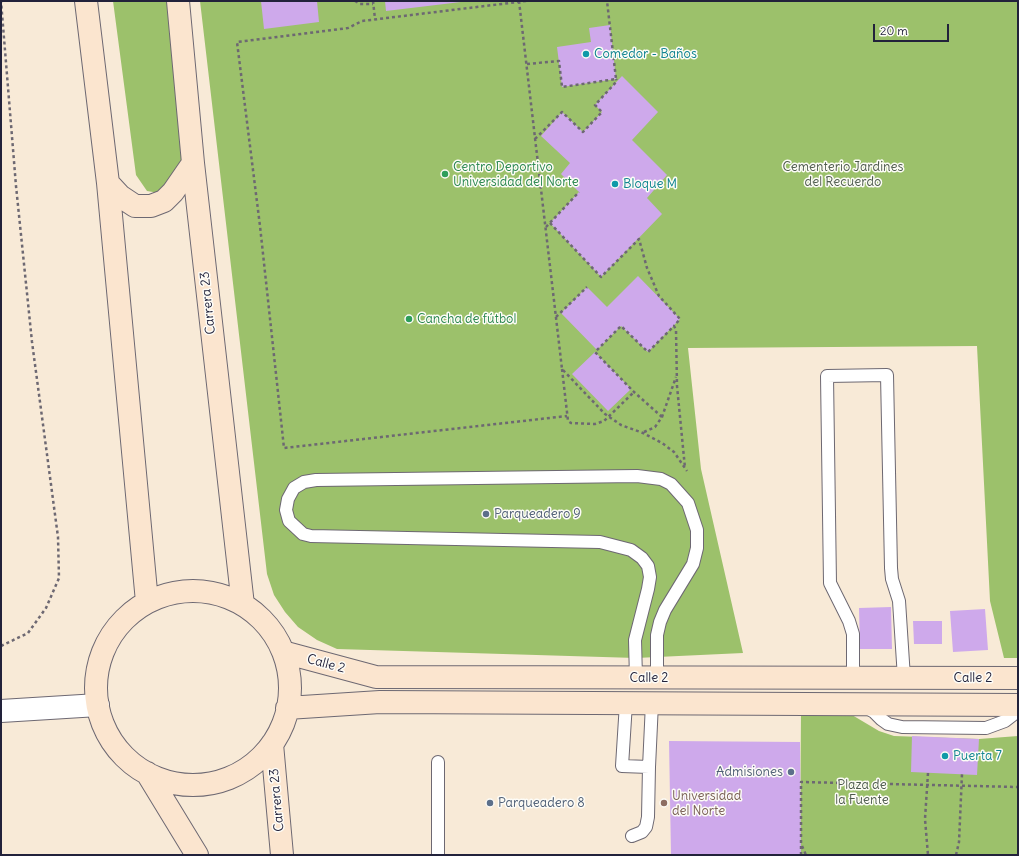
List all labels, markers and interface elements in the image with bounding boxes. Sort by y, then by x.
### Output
scale bar [875,16,951,42]
text: 20 m [880,23,908,38]
place label: Comedor - Baños [594,46,697,62]
marker: Comedor - Baños [581,49,591,59]
place label: Centro Deportivo Universidad del Norte [453,159,579,190]
park label: Cementerio Jardines del Recuerdo [782,159,904,190]
marker: Centro Deportivo Universidad del Norte [440,169,450,179]
place label: Bloque M [623,176,677,192]
marker: Bloque M [610,179,620,189]
street label: Carrera 23 [197,271,219,335]
place label: Cancha de fútbol [417,311,516,327]
marker: Cancha de fútbol [404,314,414,324]
place label: Parqueadero 9 [494,506,581,522]
marker: Parqueadero 9 [481,509,491,519]
street label: Calle 2 [305,651,347,677]
street label: Calle 2 [630,670,668,686]
street label: Calle 2 [954,670,992,686]
place label: Puerta 7 [953,748,1002,764]
marker: Puerta 7 [940,751,950,761]
place label: Admisiones [716,764,783,780]
marker: Admisiones [786,767,796,777]
street label: Carrera 23 [266,768,288,832]
park label: Plaza de la Fuente [835,777,889,808]
place label: Universidad del Norte [672,788,741,819]
place label: Parqueadero 8 [498,795,585,811]
marker: Parqueadero 8 [485,798,495,808]
marker: Universidad del Norte [659,798,669,808]

